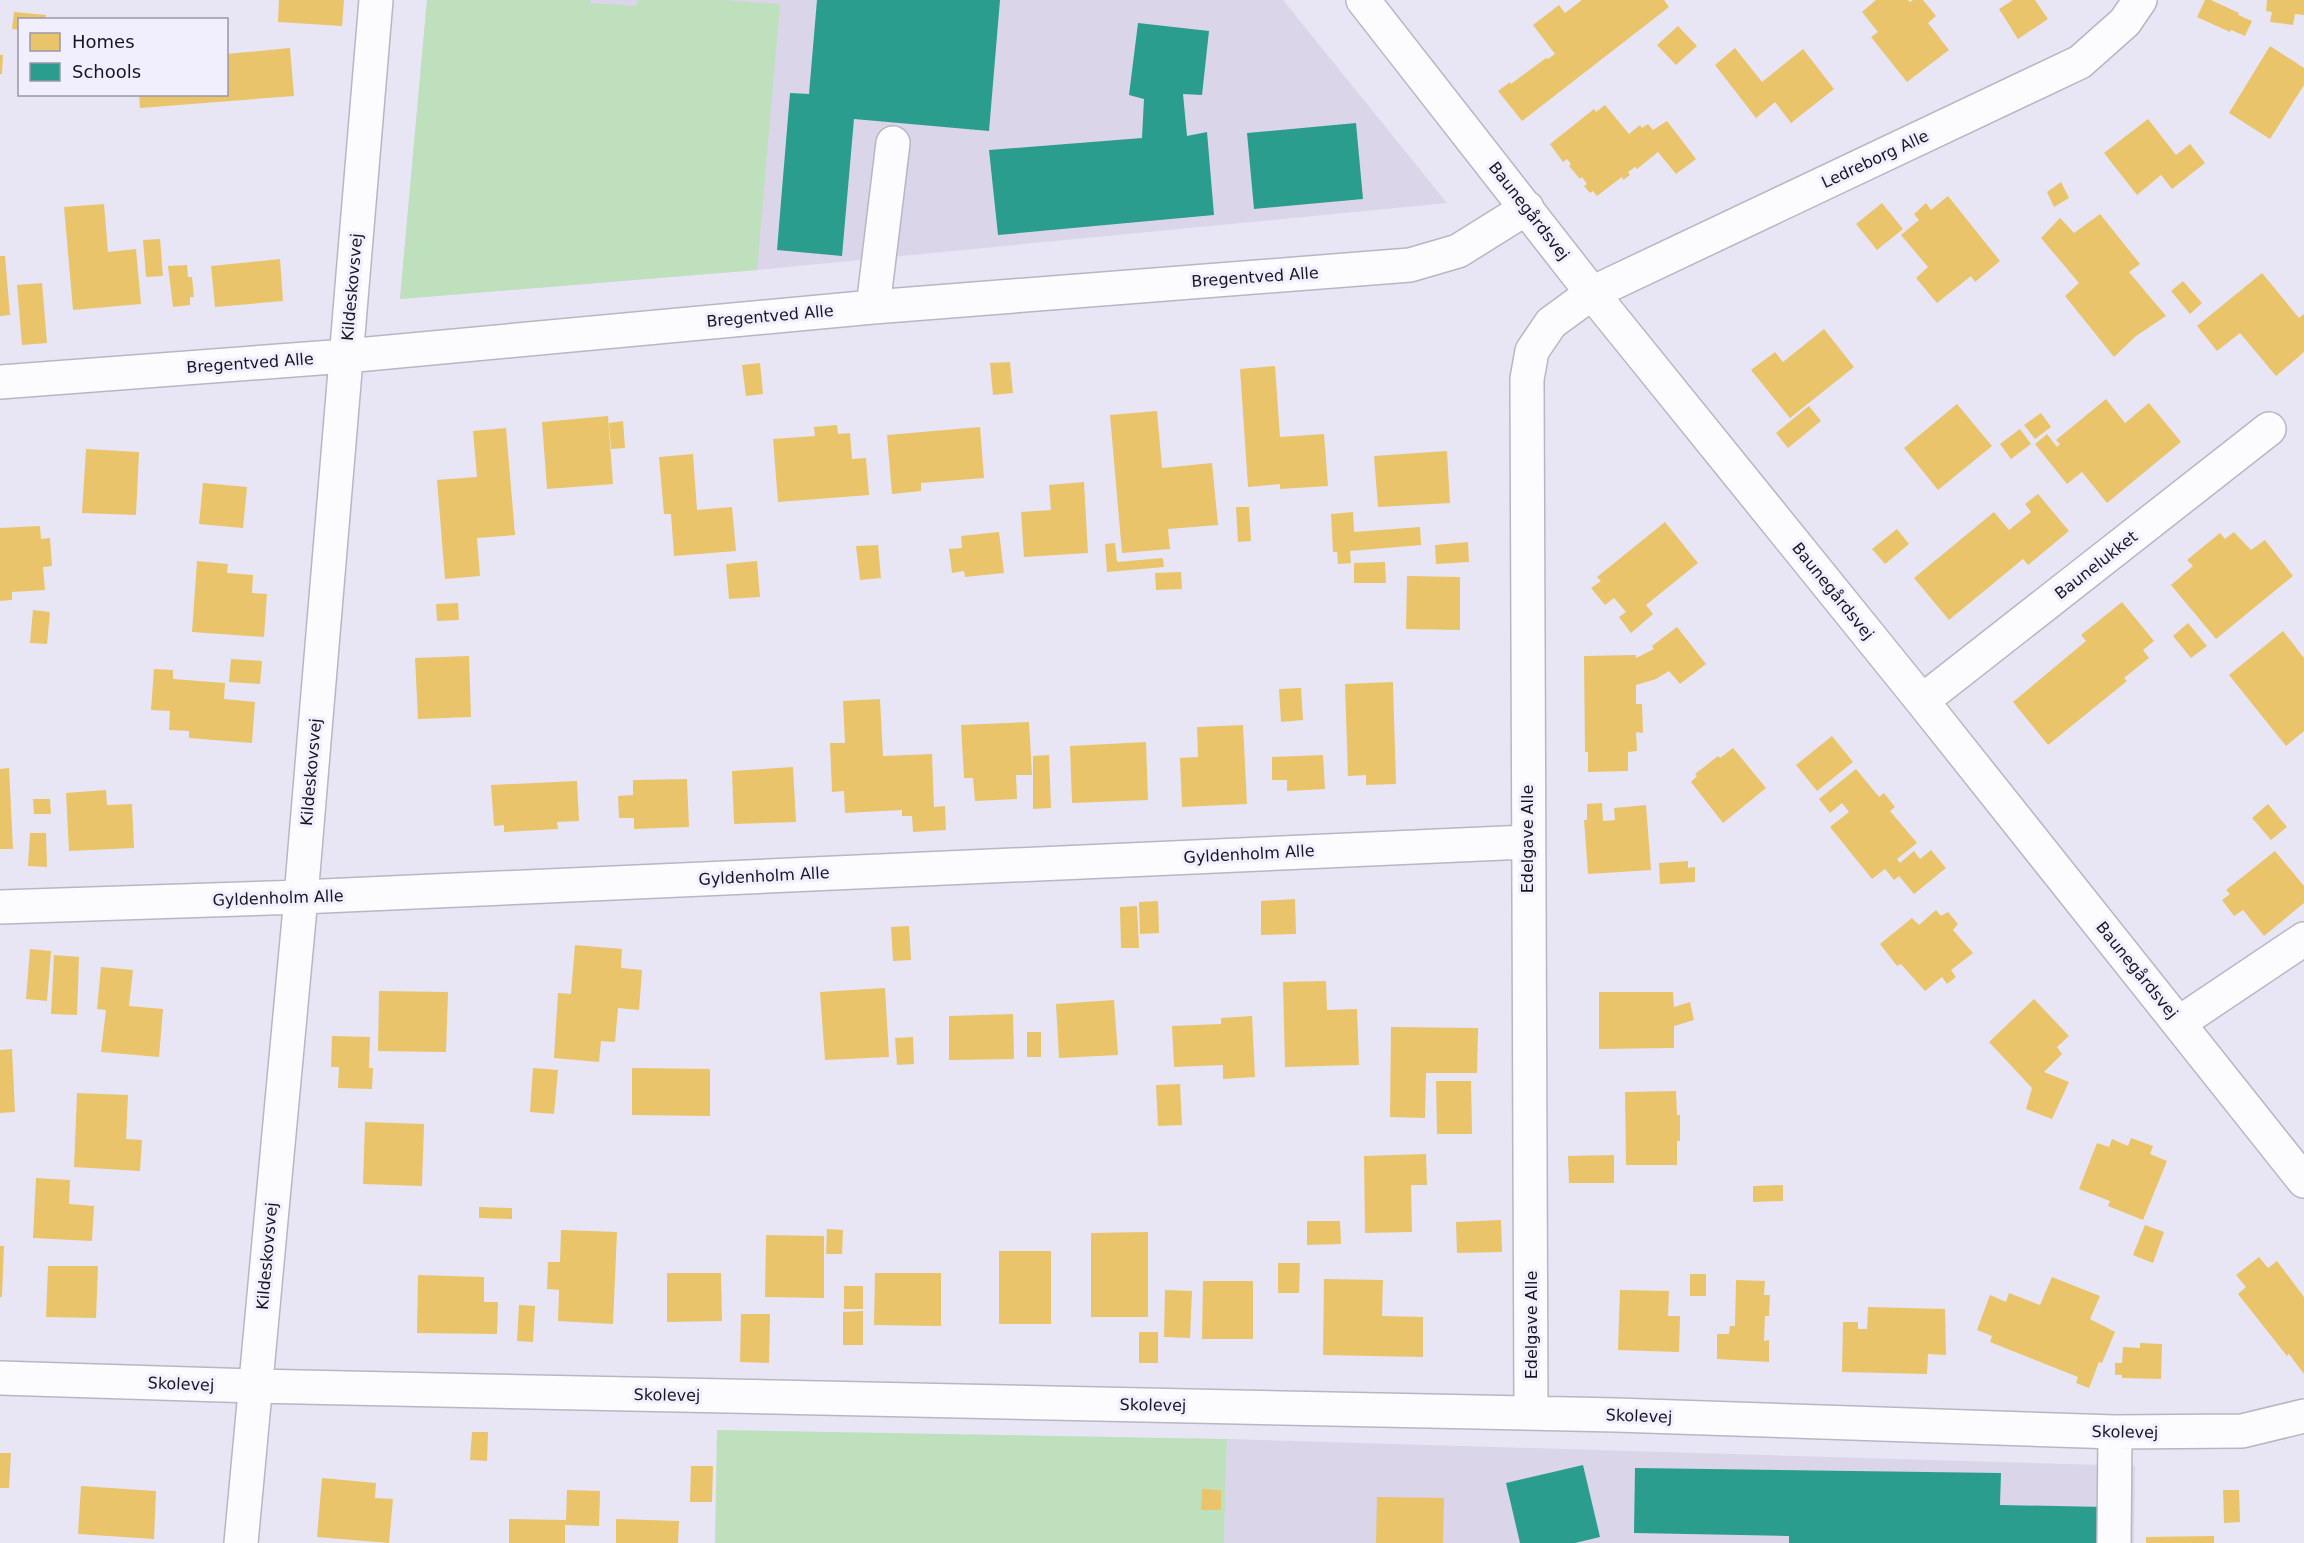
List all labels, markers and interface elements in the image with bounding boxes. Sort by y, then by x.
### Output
legend [18,18,228,96]
text: Homes [72,31,135,52]
text: Schools [72,61,141,82]
street label: Ledreborg Alle [1818,126,1932,192]
street label: Baunegårdsvej [1485,158,1573,264]
street label: Kildeskovsvej [338,232,366,342]
street label: Bregentved Alle [1191,263,1319,291]
street label: Bregentved Alle [706,301,834,331]
street label: Bregentved Alle [186,349,314,377]
street label: Baunelukket [2051,527,2141,603]
street label: Baunegårdsvej [1788,539,1878,643]
street label: Kildeskovsvej [297,717,325,827]
street label: Edelgave Alle [1518,785,1537,893]
street label: Gyldenholm Alle [1183,841,1315,867]
street label: Gyldenholm Alle [698,863,830,889]
street label: Gyldenholm Alle [212,886,344,910]
street label: Baunegårdsvej [2092,918,2182,1022]
street label: Kildeskovsvej [253,1201,281,1311]
street label: Edelgave Alle [1522,1271,1541,1379]
street label: Skolevej [147,1373,215,1395]
street label: Skolevej [633,1385,701,1405]
street label: Skolevej [1119,1395,1187,1415]
street label: Skolevej [1605,1405,1673,1427]
street label: Skolevej [2091,1422,2159,1442]

